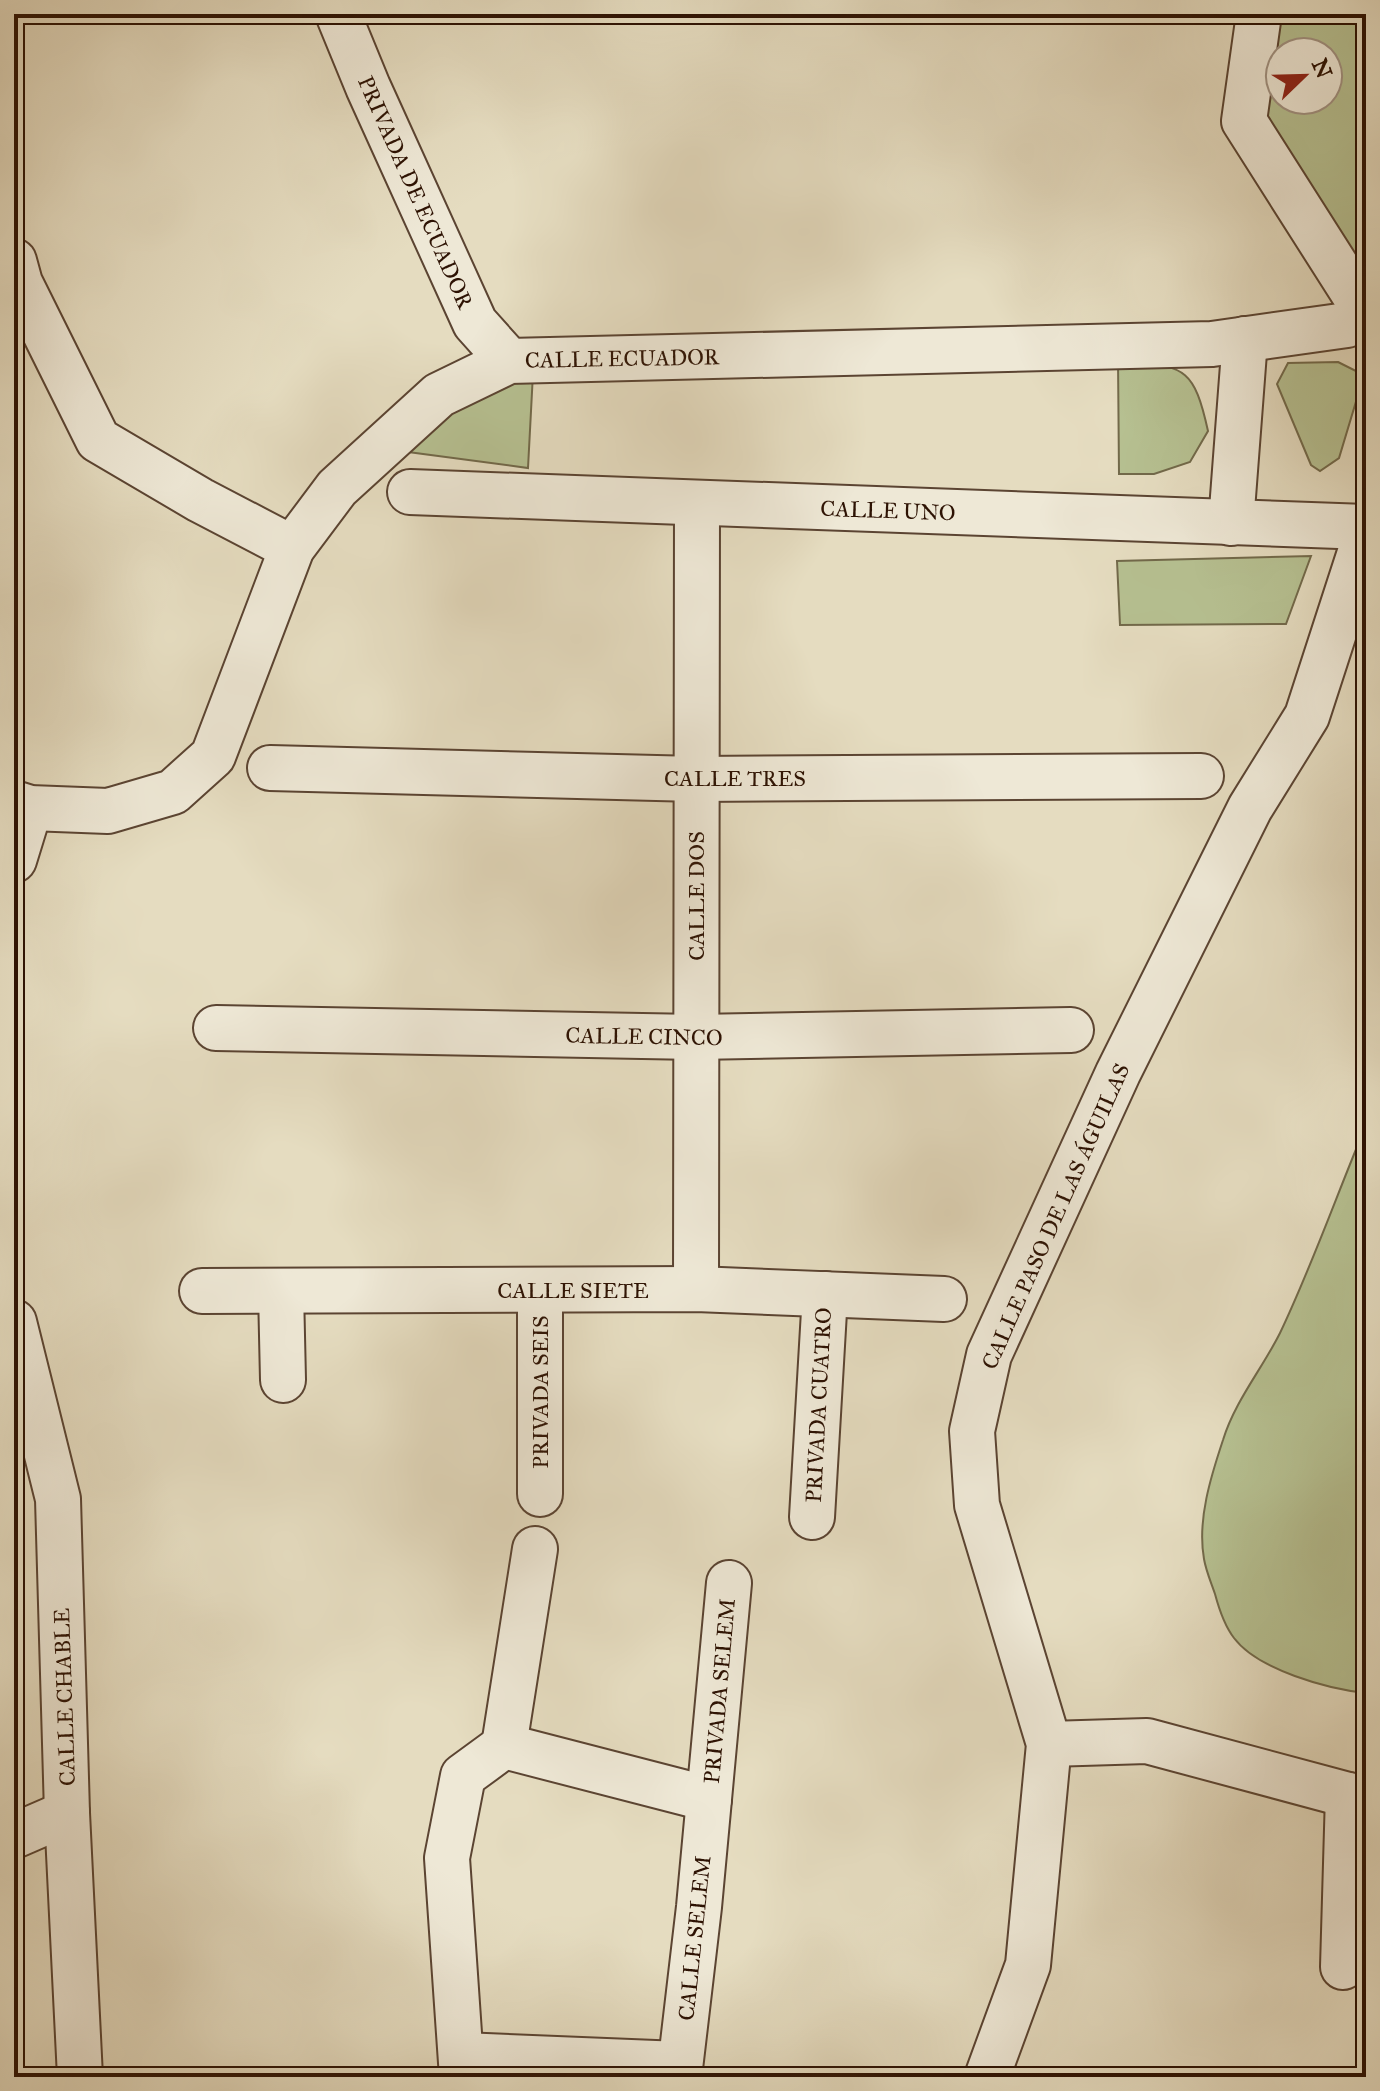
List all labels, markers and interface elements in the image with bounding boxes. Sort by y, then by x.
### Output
north arrow [1264,36,1344,116]
text: N [1306,55,1338,83]
street label: PRIVADA DE ECUADOR [352,72,479,313]
street label: CALLE ECUADOR [525,343,720,374]
street label: CALLE UNO [820,495,956,526]
street label: CALLE TRES [664,765,806,792]
street label: CALLE DOS [683,831,710,961]
street label: CALLE CINCO [565,1022,723,1051]
street label: CALLE PASO DE LAS ÁGUILAS [976,1059,1135,1373]
street label: CALLE SIETE [497,1277,649,1304]
street label: PRIVADA CUATRO [800,1307,837,1503]
street label: PRIVADA SEIS [527,1315,554,1469]
street label: PRIVADA SELEM [698,1597,741,1785]
street label: CALLE CHABLE [48,1607,81,1786]
street label: CALLE SELEM [672,1854,717,2022]

